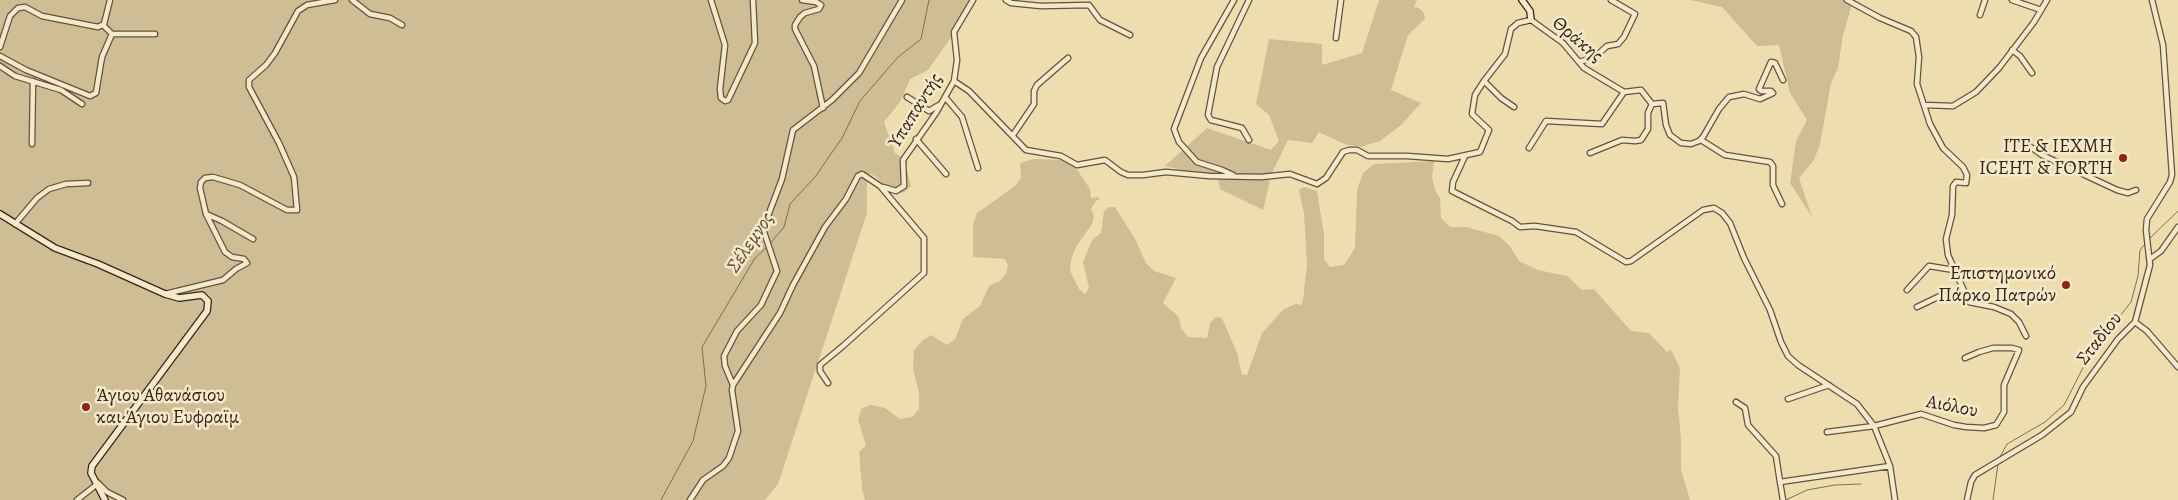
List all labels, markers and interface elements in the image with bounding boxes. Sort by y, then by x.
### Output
street label: Θράκης [1547,12,1607,68]
street label: Υπαπαντής [884,69,948,153]
place label: ΙΤΕ & ΙΕΧΜΗ ICEHT & FORTH [1979,136,2113,180]
marker: ΙΤΕ & ΙΕΧΜΗ ICEHT & FORTH [2117,152,2129,164]
water label: Σέλεμνος [722,208,780,278]
place label: Επιστημονικό Πάρκο Πατρών [1938,263,2056,307]
marker: Επιστημονικό Πάρκο Πατρών [2060,279,2072,291]
street label: Σταδίου [2072,308,2128,370]
place label: Άγιου Αθανάσιου και Άγιου Ευφραϊμ [96,385,239,429]
street label: Αιόλου [1924,391,1980,423]
marker: Άγιου Αθανάσιου και Άγιου Ευφραϊμ [80,401,92,413]

